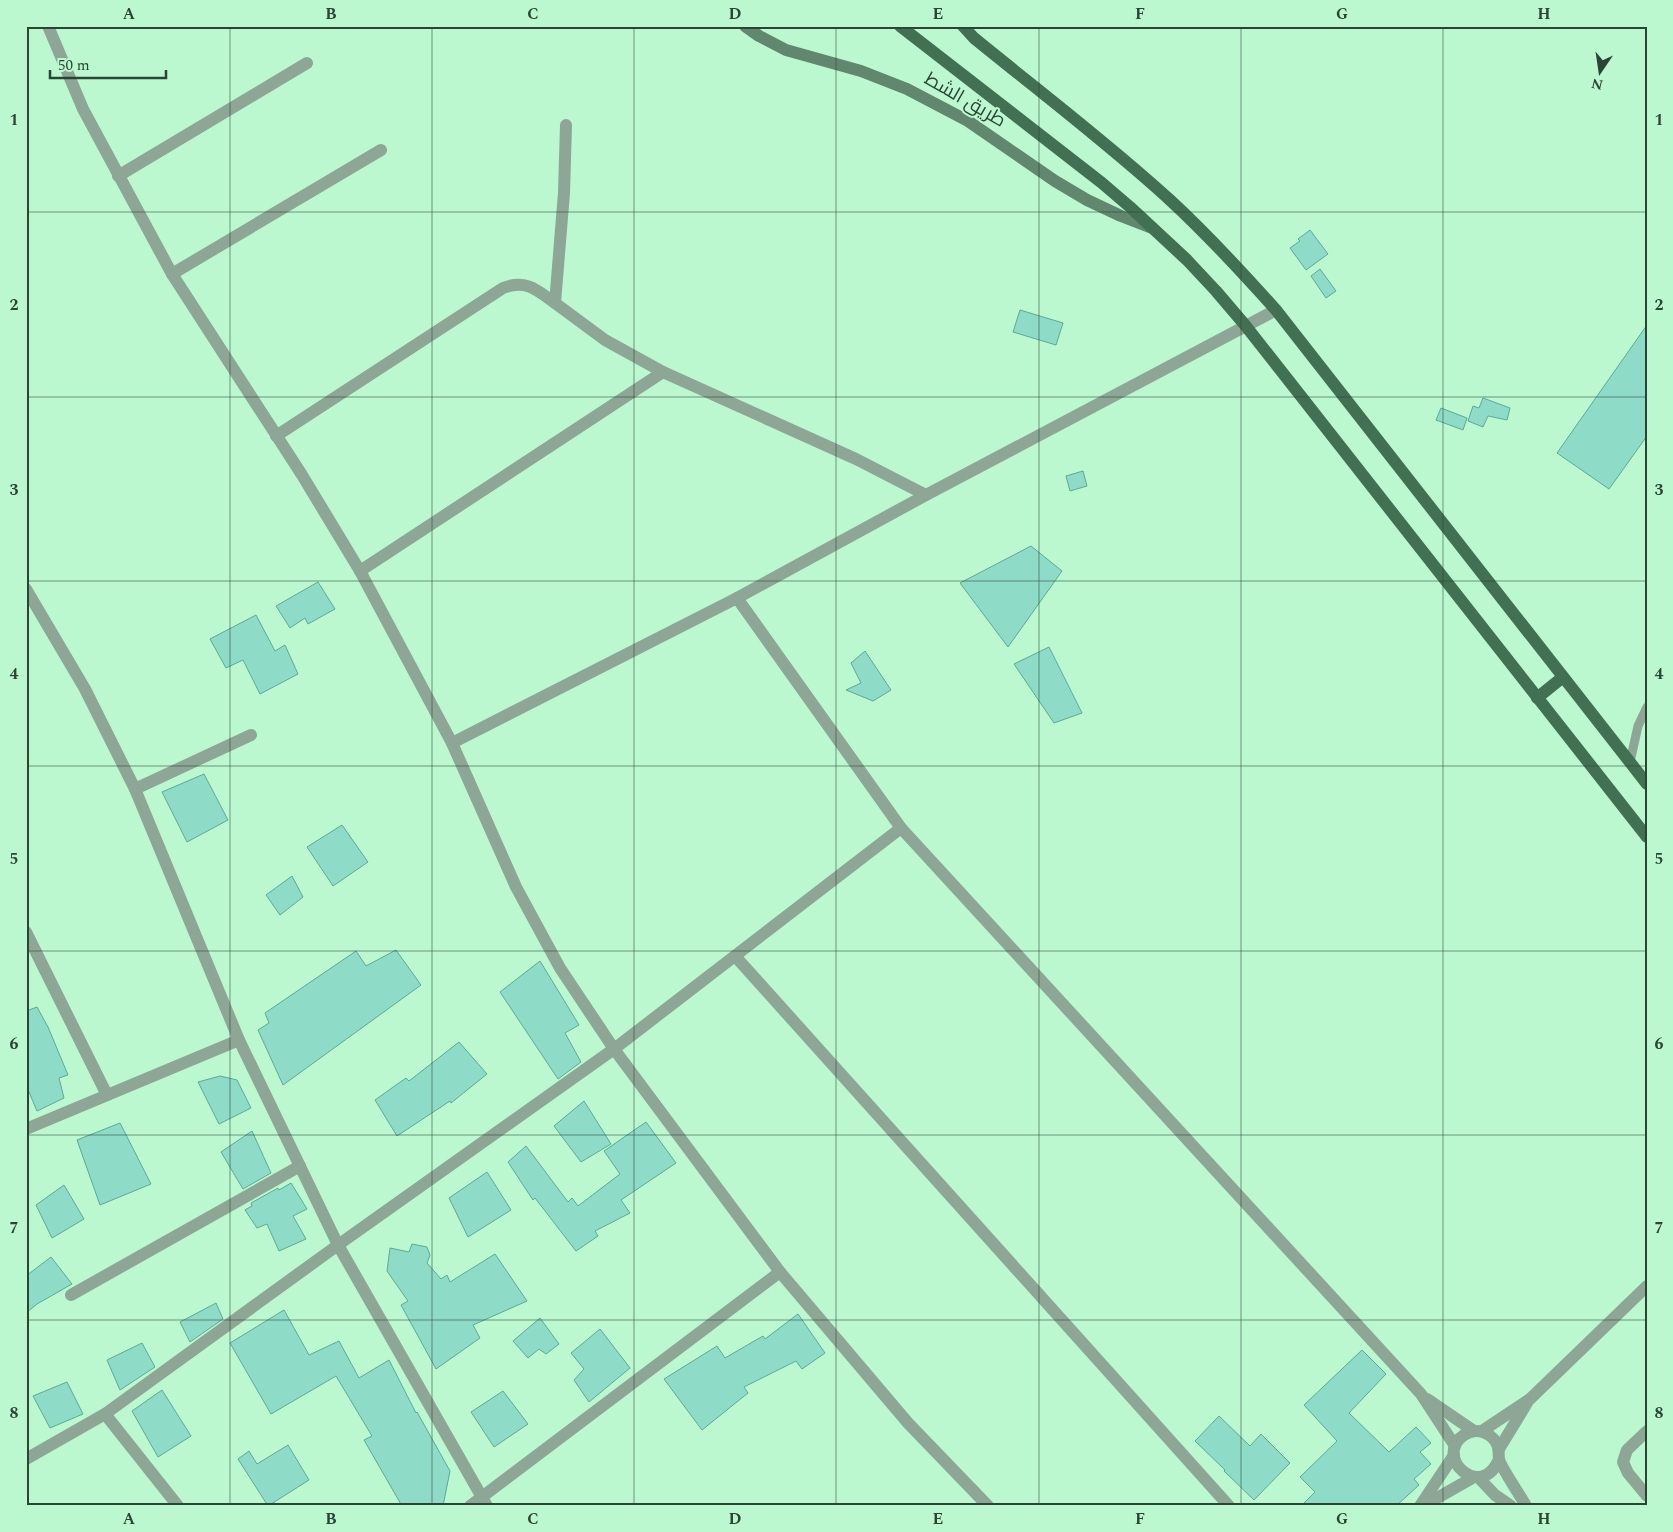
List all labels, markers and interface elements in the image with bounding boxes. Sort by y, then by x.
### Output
text: A [123,2,136,26]
text: B [325,2,337,26]
text: C [527,2,539,26]
text: D [729,2,742,26]
text: E [933,2,943,26]
text: F [1135,2,1145,26]
text: G [1336,2,1348,26]
text: H [1537,2,1551,26]
scale bar [50,48,166,80]
north arrow [1576,48,1626,98]
text: 50 m [58,54,90,77]
street label: طريق الشط [919,65,1011,135]
text: N [1589,73,1605,96]
text: 1 [10,108,18,132]
text: 1 [1655,108,1663,132]
text: 2 [10,293,19,317]
text: 2 [1655,293,1664,317]
text: 3 [10,478,19,502]
text: 3 [1655,478,1664,502]
text: 4 [10,662,19,686]
text: 4 [1655,662,1664,686]
text: 5 [10,847,18,871]
text: 5 [1655,847,1663,871]
text: 6 [10,1032,19,1056]
text: 6 [1655,1032,1664,1056]
text: 7 [10,1216,19,1240]
text: 7 [1655,1216,1664,1240]
text: 8 [10,1401,19,1425]
text: 8 [1655,1401,1664,1425]
text: A [123,1507,136,1531]
text: B [325,1507,337,1531]
text: C [527,1507,539,1531]
text: D [729,1507,742,1531]
text: E [933,1507,943,1531]
text: F [1135,1507,1145,1531]
text: G [1336,1507,1348,1531]
text: H [1537,1507,1551,1531]

